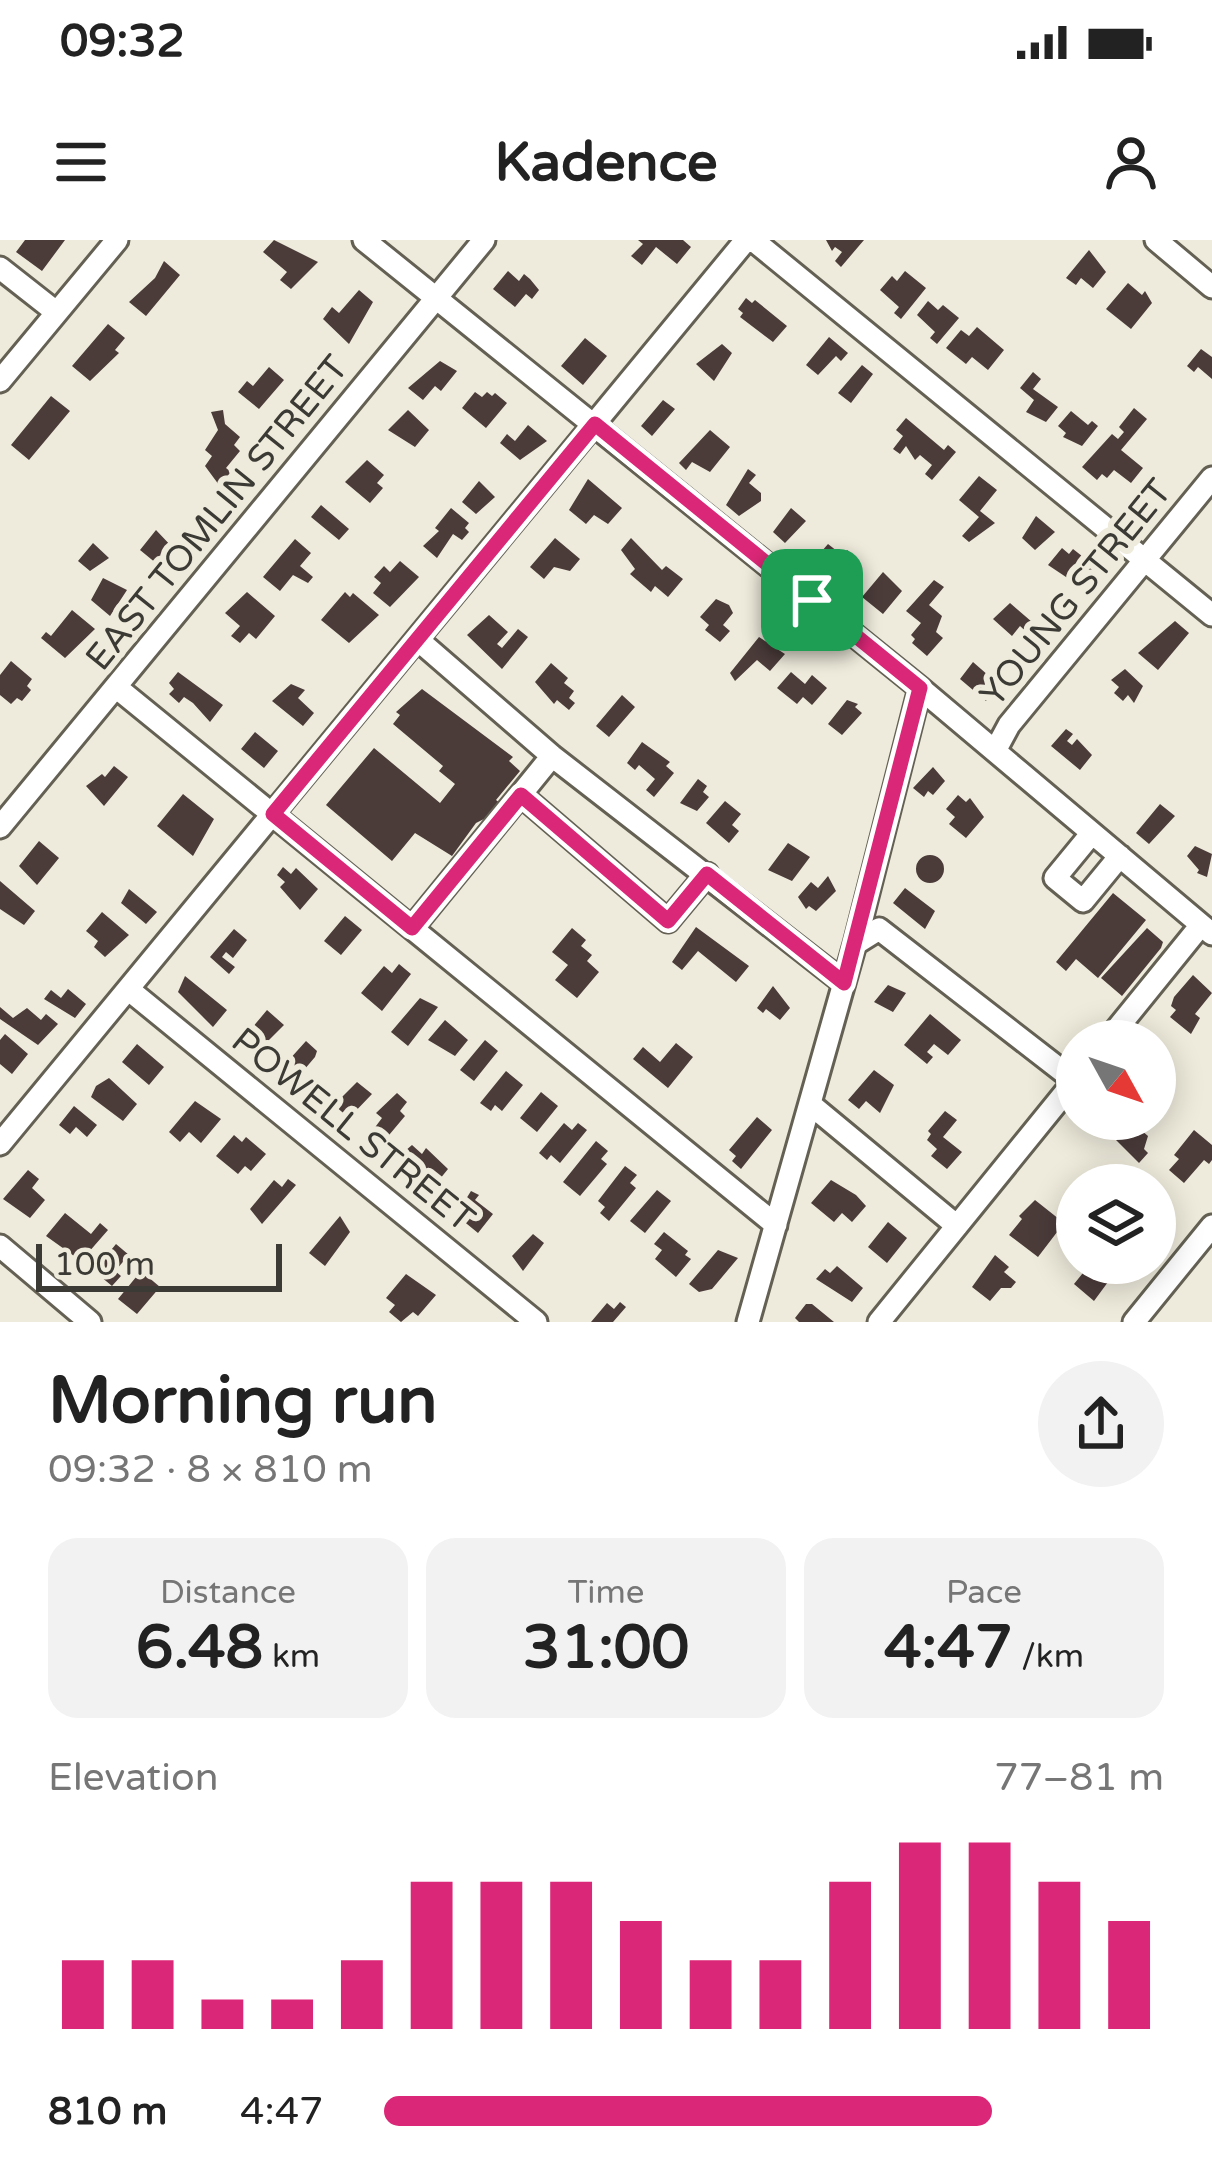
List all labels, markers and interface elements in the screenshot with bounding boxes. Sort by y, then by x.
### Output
text: 09:32 [60,15,185,69]
icon: menu [48,129,114,195]
icon: person [1098,129,1164,195]
text: Kadence [494,130,718,195]
street label: EAST TOMLIN STREET [77,347,357,679]
street label: YOUNG STREET [971,471,1181,715]
pin [761,549,863,651]
icon: arrive [779,567,845,633]
street label: POWELL STREET [223,1019,483,1241]
north arrow [1056,1020,1176,1140]
map controls [1056,1020,1176,1284]
button: layers [1056,1164,1176,1284]
scale bar [36,1238,282,1291]
text: 100 m [54,1245,155,1284]
text: Morning run [48,1361,438,1441]
button: share [1038,1361,1164,1487]
text: 09:32 · 8 × 810 m [48,1446,373,1493]
text: Distance [160,1573,296,1612]
text: Time [568,1573,644,1612]
text: Pace [946,1573,1022,1612]
text: 6.48 [136,1612,263,1684]
text: 31:00 [523,1612,689,1684]
text: 4:47 [884,1612,1013,1684]
text: km [263,1637,320,1676]
text: /km [1013,1637,1084,1676]
text: Elevation [48,1754,218,1801]
text: 77–81 m [994,1754,1164,1801]
text: 810 m [48,2088,167,2135]
text: 4:47 [240,2088,324,2135]

